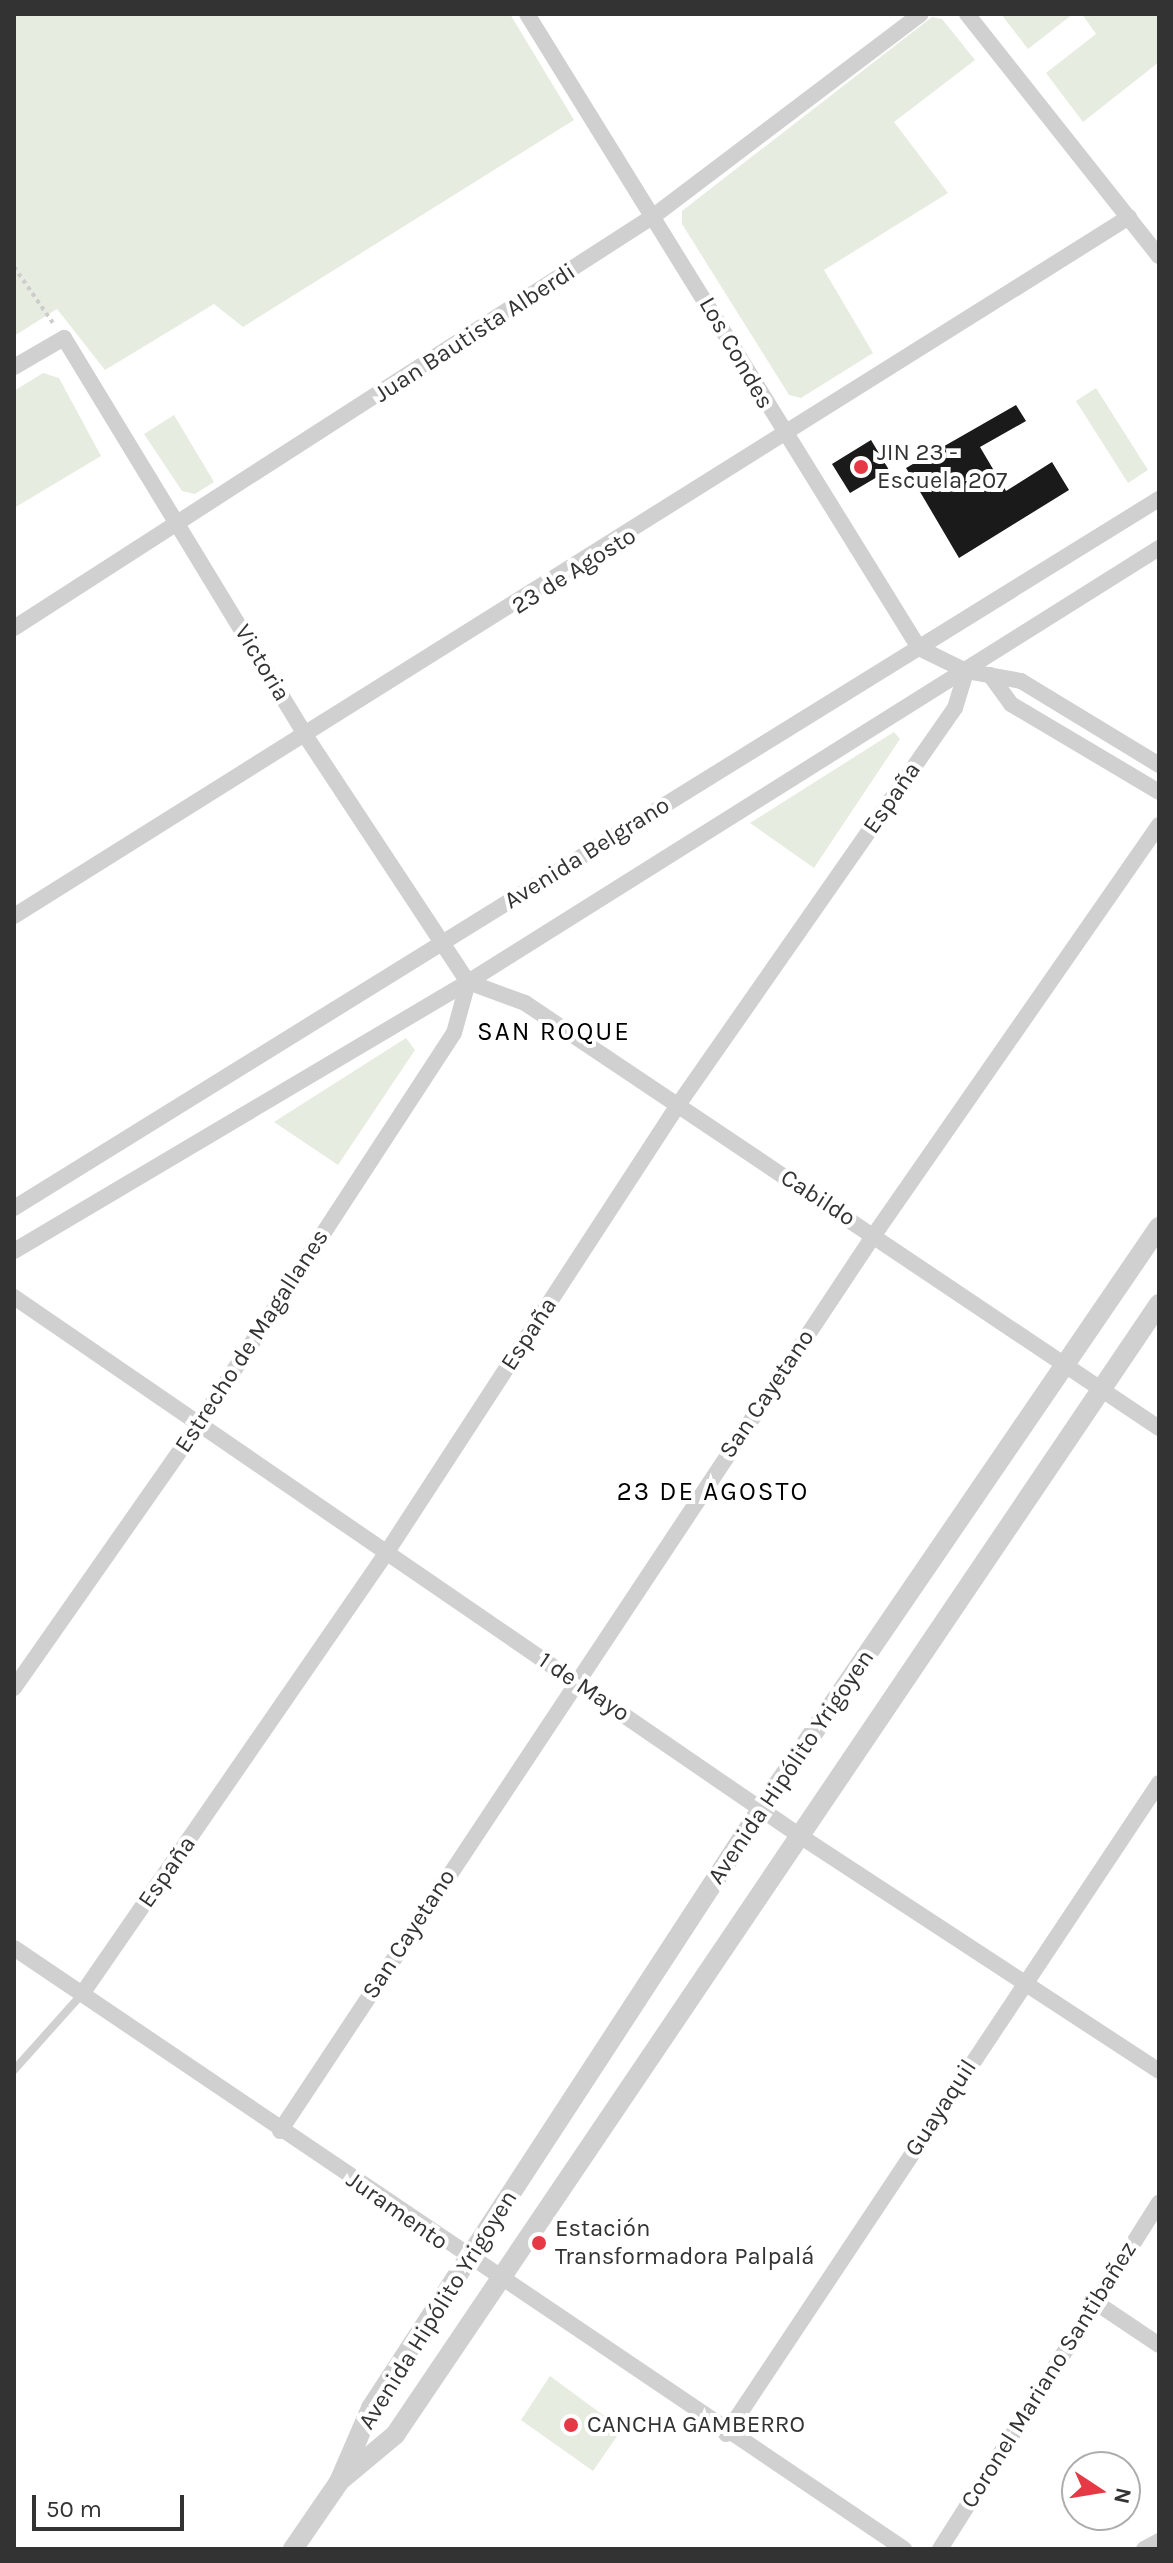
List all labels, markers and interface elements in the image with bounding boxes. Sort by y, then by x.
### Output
street label: Juan Bautista Alberdi [369,257,581,409]
street label: Los Condes [693,292,779,414]
place label: JIN 23 - Escuela 207 [877,439,1007,495]
marker: JIN 23 - Escuela 207 [852,458,870,476]
street label: 23 de Agosto [506,521,642,621]
street label: Victoria [228,619,296,707]
street label: España [857,757,927,839]
street label: Avenida Belgrano [499,791,675,915]
district label: SAN ROQUE [477,1016,631,1048]
street label: Cabildo [775,1163,861,1233]
street label: Estrecho de Magallanes [169,1224,335,1458]
street label: España [495,1292,563,1376]
street label: San Cayetano [713,1324,821,1464]
district label: 23 DE AGOSTO [617,1476,809,1508]
street label: Avenida Hipólito Yrigoyen [702,1644,880,1890]
street label: 1 de Mayo [533,1646,635,1728]
street label: España [132,1831,202,1913]
street label: San Cayetano [356,1864,462,2004]
street label: Guayaquil [899,2054,983,2162]
street label: Juramento [341,2166,453,2256]
street label: Avenida Hipólito Yrigoyen [353,2185,523,2435]
place label: Estación Transformadora Palpalá [555,2215,815,2271]
marker: Estación Transformadora Palpalá [530,2234,548,2252]
street label: Coronel Mariano Santibañez [955,2236,1143,2514]
place label: CANCHA GAMBERRO [587,2411,805,2439]
marker: CANCHA GAMBERRO [562,2416,580,2434]
north arrow [1061,2451,1141,2531]
scale bar [36,2479,188,2529]
text: N [1108,2485,1137,2506]
text: 50 m [46,2495,102,2523]

